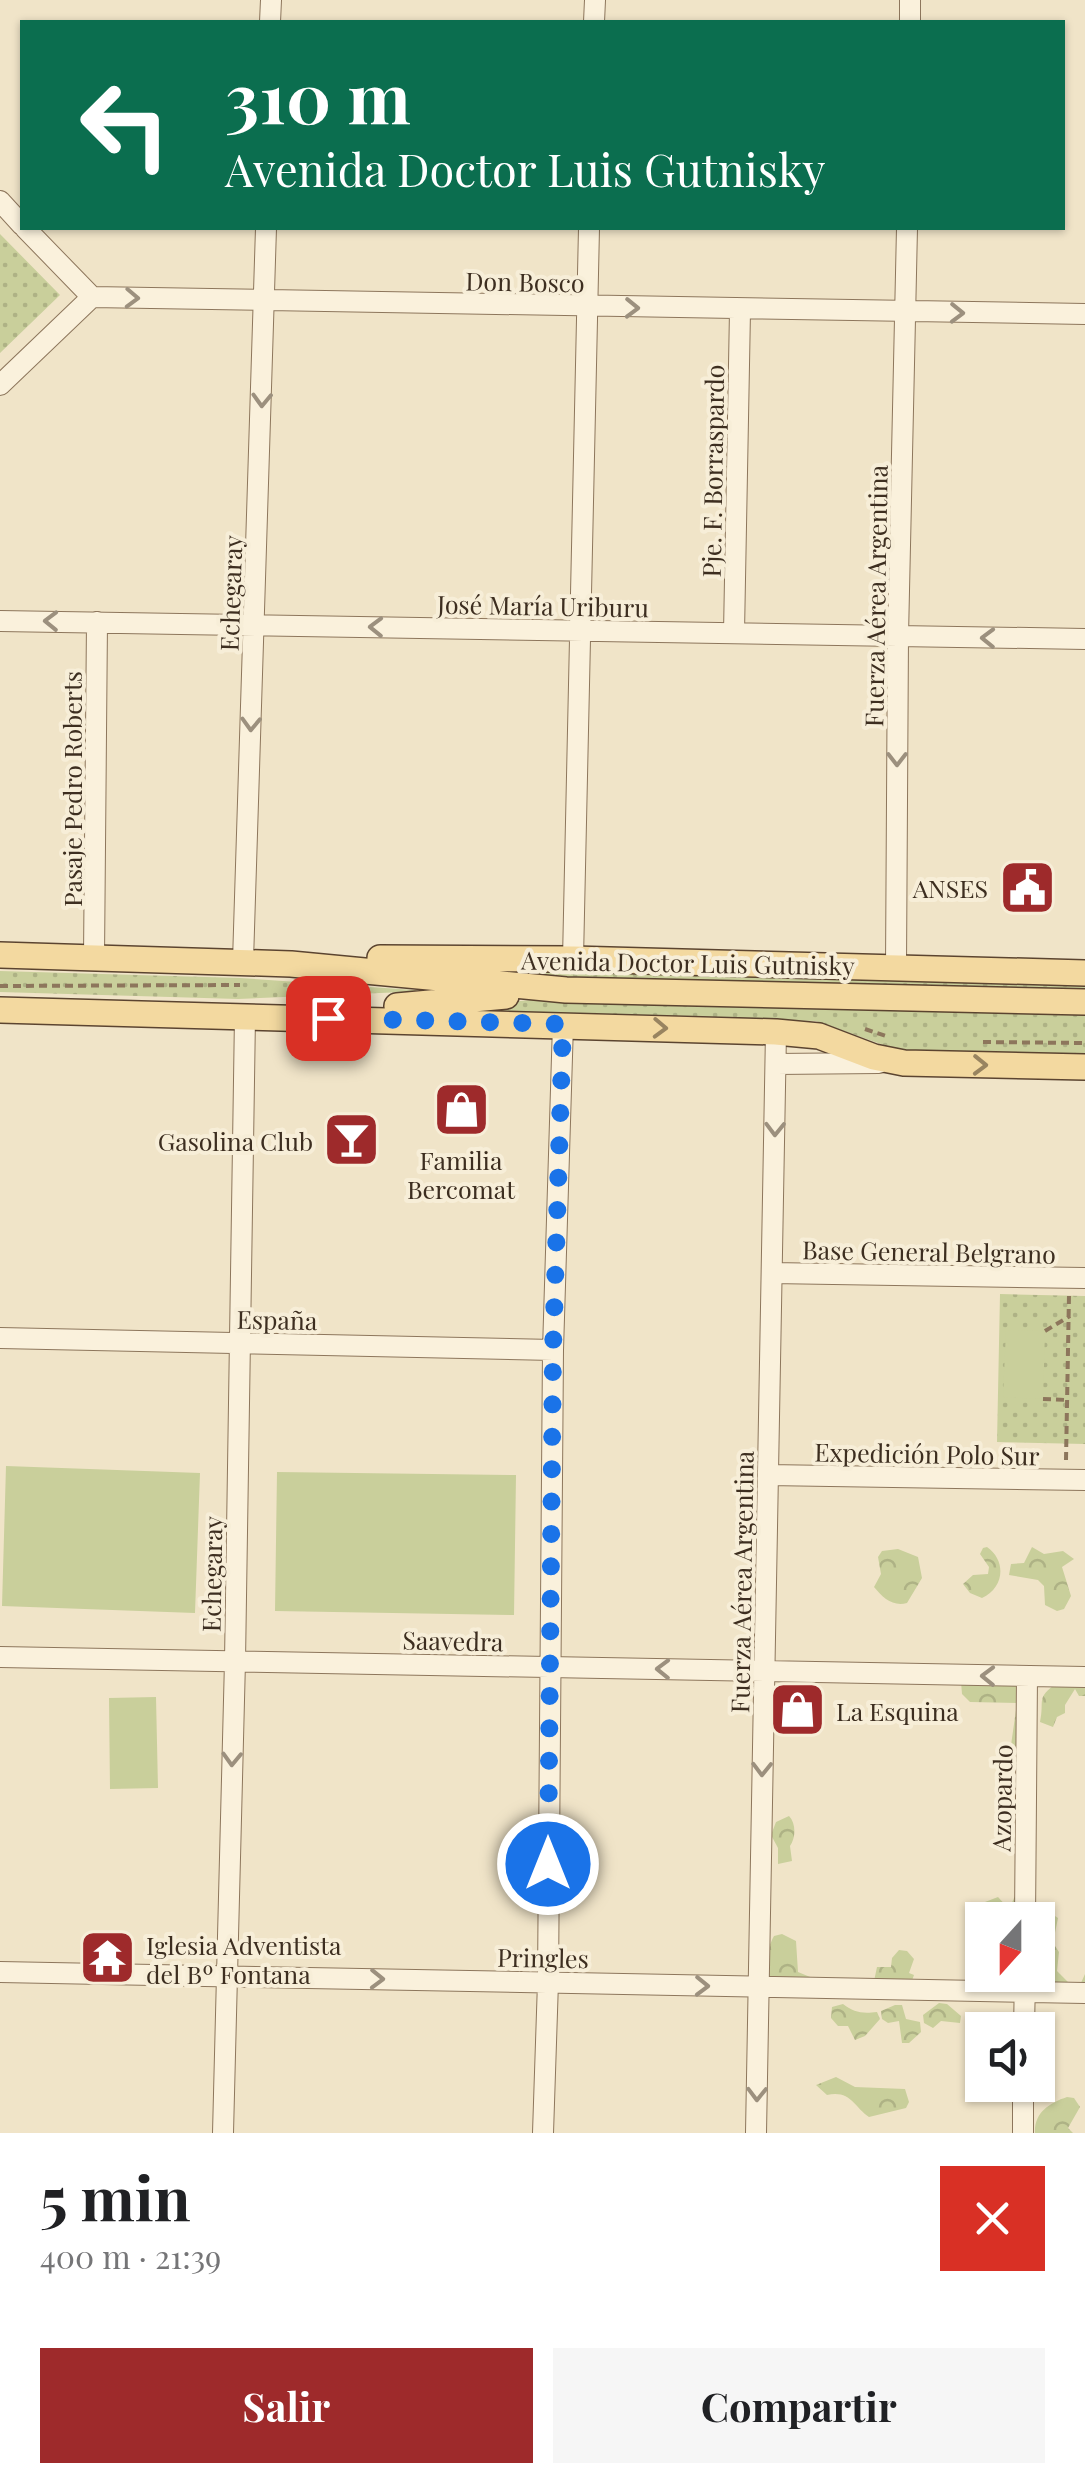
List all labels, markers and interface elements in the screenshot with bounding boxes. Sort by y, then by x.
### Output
text: 310 m [225,48,411,142]
icon: left [60,60,190,190]
text: Avenida Doctor Luis Gutnisky [225,138,825,198]
street label: Don Bosco [465,263,585,299]
one-way arrow [125,288,141,309]
one-way arrow [625,297,641,318]
one-way arrow [950,302,966,323]
street label: Pje. F. Borraspardo [694,364,730,578]
one-way arrow [251,392,272,408]
street label: Fuerza Aérea Argentina [856,464,894,727]
street label: Echegaray [211,534,249,652]
street label: José María Uriburu [436,587,649,623]
one-way arrow [42,611,58,632]
one-way arrow [367,616,382,638]
one-way arrow [979,627,995,648]
street label: Pasaje Pedro Roberts [55,671,88,907]
one-way arrow [240,717,261,733]
one-way arrow [886,752,908,768]
public building icon: ANSES [997,857,1057,917]
place label: ANSES [912,871,988,904]
street label: Avenida Doctor Luis Gutnisky [520,943,855,981]
pin [286,976,371,1061]
icon: arrive [301,991,356,1046]
one-way arrow [653,1017,669,1038]
one-way arrow [974,1054,989,1076]
shop icon: Familia Bercomat [431,1080,491,1140]
bar icon: Gasolina Club [322,1110,382,1170]
one-way arrow [764,1122,786,1138]
place label: Gasolina Club [158,1124,313,1157]
place label: Familia Bercomat [407,1143,516,1205]
street label: Base General Belgrano [802,1232,1056,1270]
street label: España [236,1302,318,1336]
street label: Expedición Polo Sur [814,1435,1040,1471]
street label: Fuerza Aérea Argentina [722,1450,760,1713]
street label: Echegaray [193,1515,229,1632]
street label: Saavedra [402,1623,504,1657]
one-way arrow [654,1659,670,1680]
one-way arrow [979,1665,995,1686]
shop icon: La Esquina [767,1680,827,1740]
place label: La Esquina [836,1694,959,1727]
street label: Azopardo [984,1744,1018,1853]
one-way arrow [222,1751,243,1767]
one-way arrow [751,1762,773,1778]
position arrow [496,1812,600,1916]
north arrow [965,1902,1055,1992]
map controls [965,1902,1055,2102]
temple icon: Iglesia Adventista del Bº Fontana [77,1928,137,1988]
place label: Iglesia Adventista del Bº Fontana [146,1928,342,1990]
street label: Pringles [497,1940,589,1974]
one-way arrow [370,1968,386,1990]
one-way arrow [695,1975,711,1996]
button: sound [965,2012,1055,2102]
one-way arrow [746,2086,768,2102]
text: 5 min [40,2156,191,2236]
button: close [940,2166,1045,2271]
text: 400 m · 21:39 [40,2234,221,2277]
button: Salir [40,2348,533,2463]
button: Compartir [553,2348,1045,2463]

